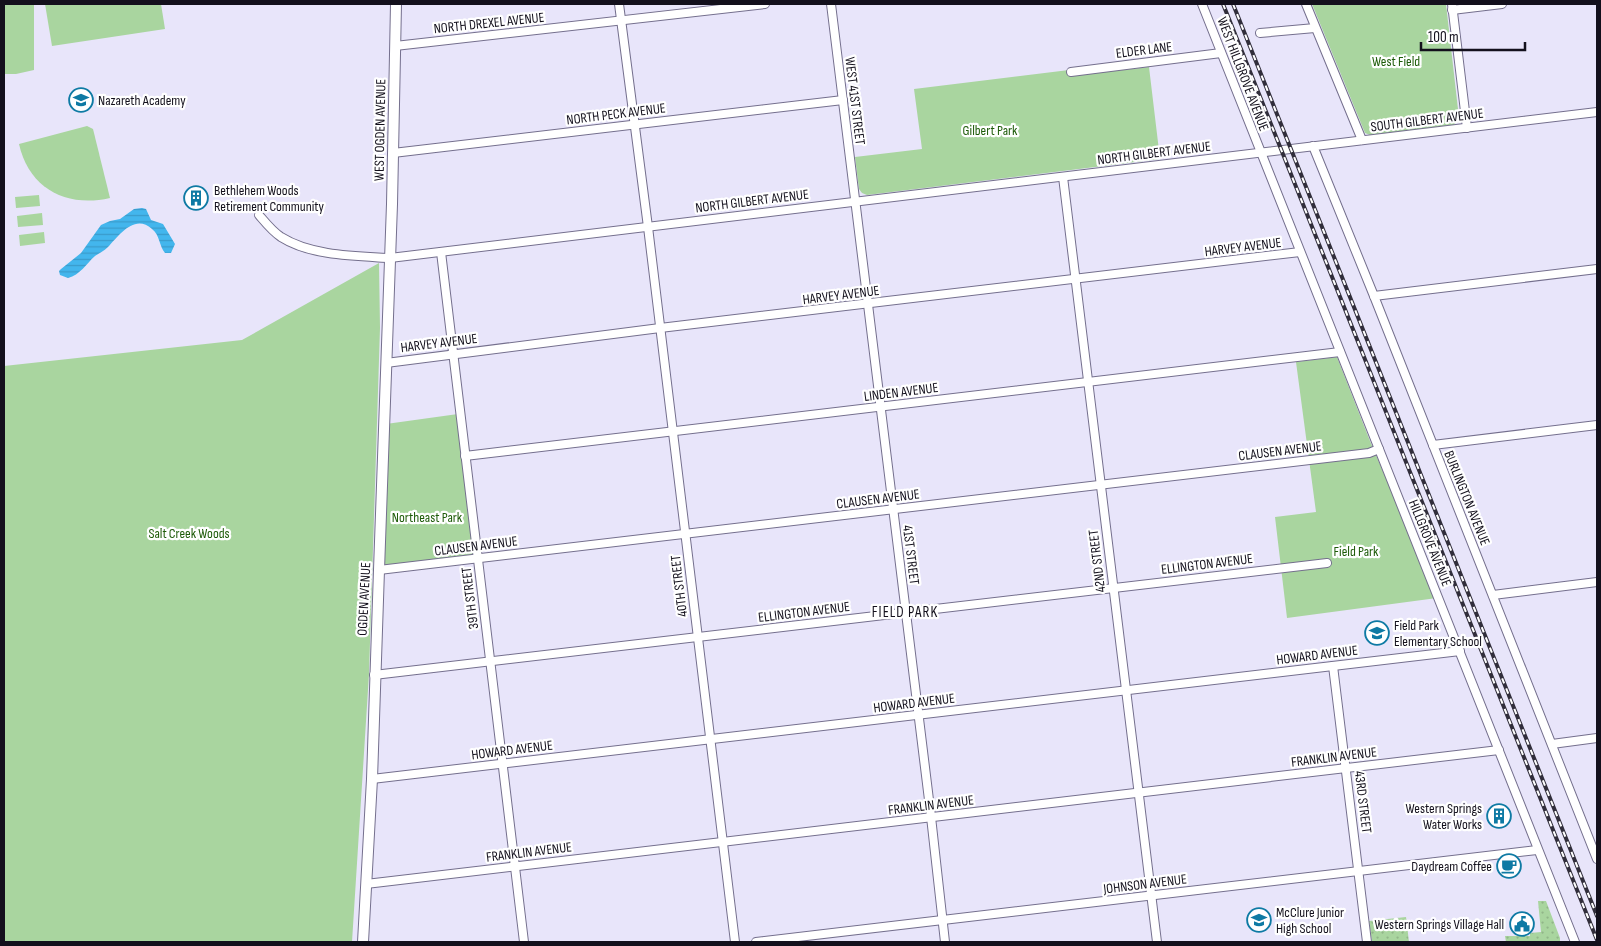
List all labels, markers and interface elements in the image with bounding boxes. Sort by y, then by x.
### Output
street label: NORTH DREXEL AVENUE [433,9,545,37]
street label: WEST HILLGROVE AVENUE [1213,15,1273,134]
scale bar [1421,20,1525,52]
text: 100 m [1428,28,1459,47]
street label: ELDER LANE [1115,38,1173,62]
park label: West Field [1372,53,1420,70]
street label: WEST 41ST STREET [841,56,869,146]
street label: WEST OGDEN AVENUE [371,79,389,181]
school or university icon: Nazareth Academy [68,87,94,113]
place label: Nazareth Academy [98,92,186,109]
street label: NORTH PECK AVENUE [565,99,667,129]
street label: SOUTH GILBERT AVENUE [1370,105,1485,135]
park label: Gilbert Park [963,122,1018,139]
street label: NORTH GILBERT AVENUE [1096,138,1212,168]
place label: Bethlehem Woods Retirement Community [214,182,325,215]
building icon: Bethlehem Woods Retirement Community [183,185,209,211]
street label: NORTH GILBERT AVENUE [694,186,810,216]
street label: HARVEY AVENUE [1204,234,1283,260]
street label: HARVEY AVENUE [802,282,881,308]
street label: HARVEY AVENUE [400,330,479,356]
street label: LINDEN AVENUE [863,379,939,405]
street label: CLAUSEN AVENUE [1237,437,1323,465]
street label: BURLINGTON AVENUE [1440,448,1494,548]
street label: CLAUSEN AVENUE [835,485,921,513]
street label: HILLGROVE AVENUE [1405,497,1455,589]
park label: Northeast Park [392,509,463,526]
street label: 41ST STREET [899,524,923,586]
park label: Salt Creek Woods [148,525,230,542]
street label: 42ND STREET [1085,528,1109,593]
street label: CLAUSEN AVENUE [433,532,519,560]
park label: Field Park [1334,543,1379,560]
street label: ELLINGTON AVENUE [1160,550,1254,578]
street label: 40TH STREET [667,554,691,618]
street label: OGDEN AVENUE [354,562,374,636]
street label: 39TH STREET [458,566,482,630]
street label: ELLINGTON AVENUE [757,598,851,626]
district label: FIELD PARK [872,603,938,622]
place label: Field Park Elementary School [1394,617,1482,650]
school or university icon: Field Park Elementary School [1364,620,1390,646]
street label: HOWARD AVENUE [1275,642,1359,668]
street label: HOWARD AVENUE [872,690,956,716]
street label: HOWARD AVENUE [470,737,554,763]
street label: FRANKLIN AVENUE [1290,743,1378,771]
street label: 43RD STREET [1351,770,1375,834]
street label: FRANKLIN AVENUE [887,791,975,819]
place label: Western Springs Water Works [1405,800,1482,833]
building icon: Western Springs Water Works [1486,803,1512,829]
street label: FRANKLIN AVENUE [485,838,573,866]
cafe icon: Daydream Coffee [1496,853,1522,879]
place label: Daydream Coffee [1411,858,1492,875]
street label: JOHNSON AVENUE [1101,870,1188,898]
place label: McClure Junior High School [1276,904,1344,937]
school or university icon: McClure Junior High School [1246,907,1272,933]
public building icon: Western Springs Village Hall [1509,911,1535,937]
place label: Western Springs Village Hall [1375,916,1504,933]

